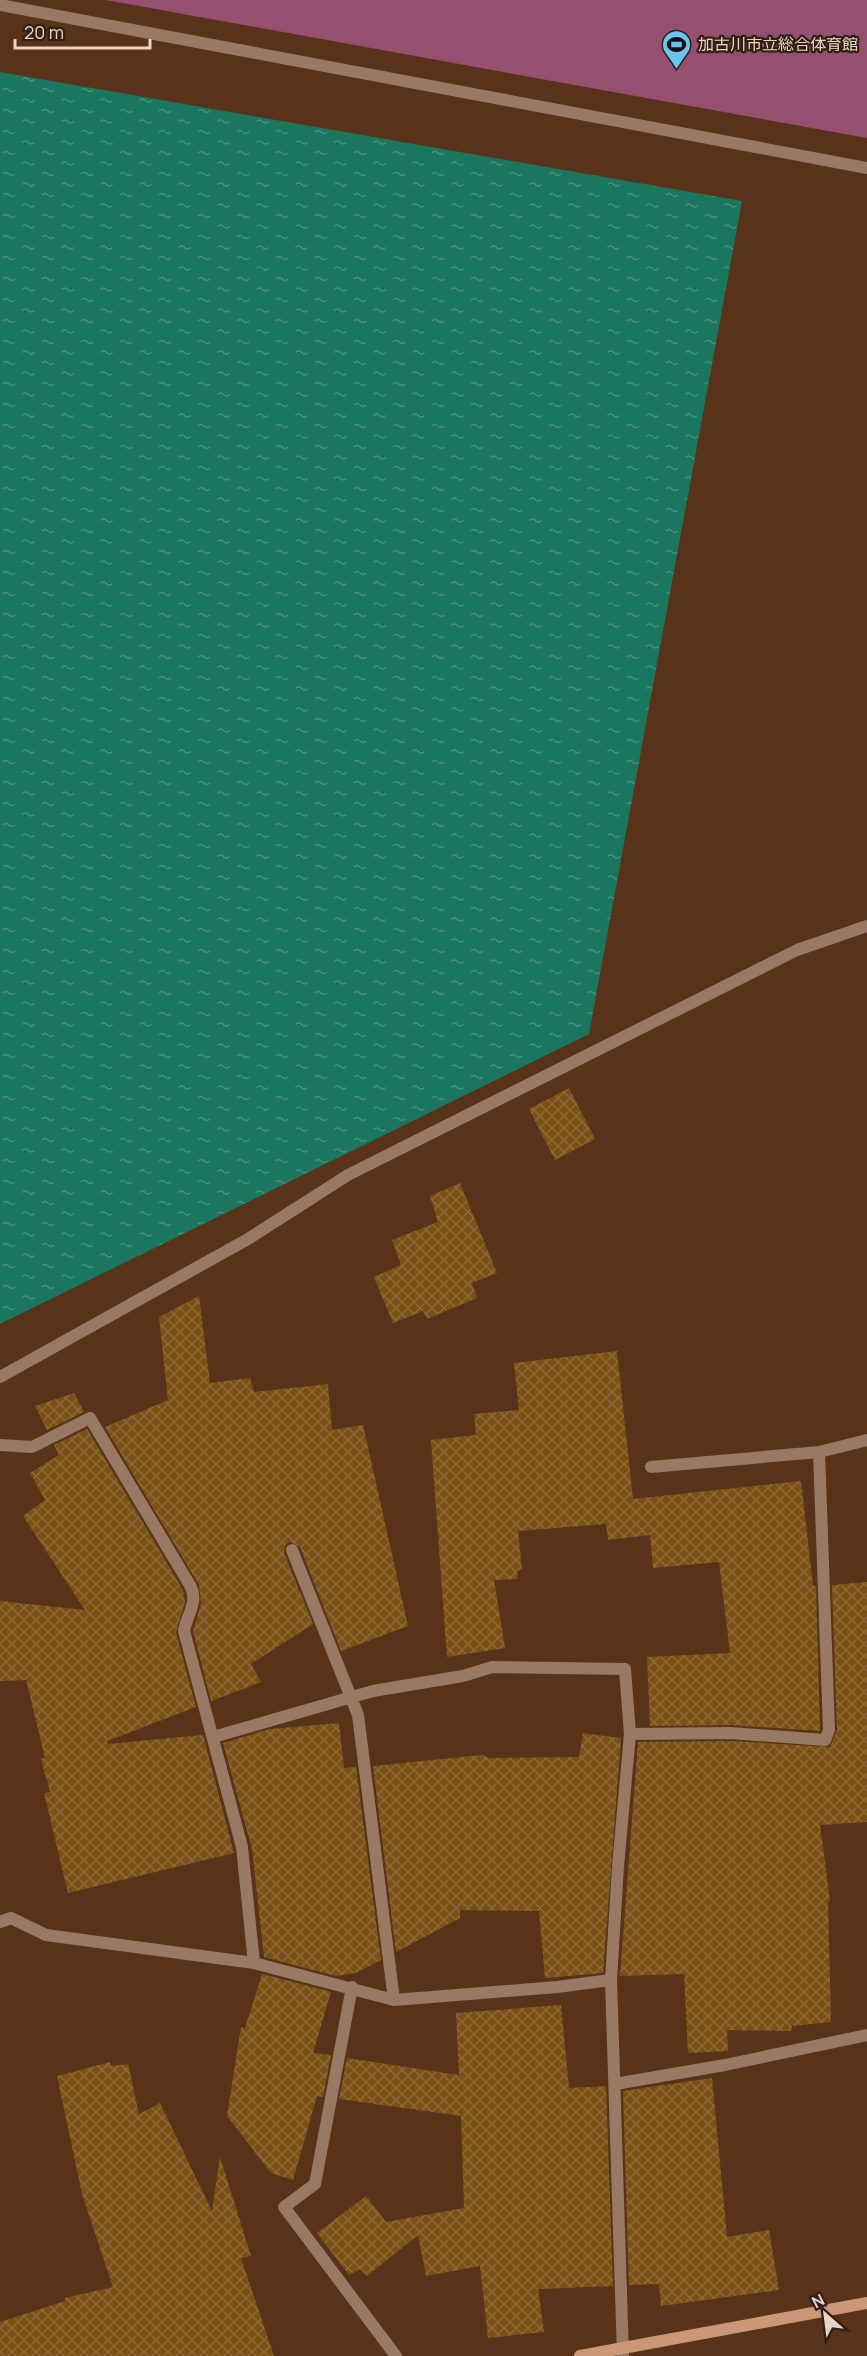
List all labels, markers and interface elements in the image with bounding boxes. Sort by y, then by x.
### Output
scale bar [15,12,150,50]
text: 20 m [24,20,64,44]
sports icon: 加古川市立総合体育館 [661,28,693,70]
place label: 加古川市立総合体育館 [698,33,858,55]
north arrow [795,2284,855,2344]
text: N [808,2288,828,2313]

